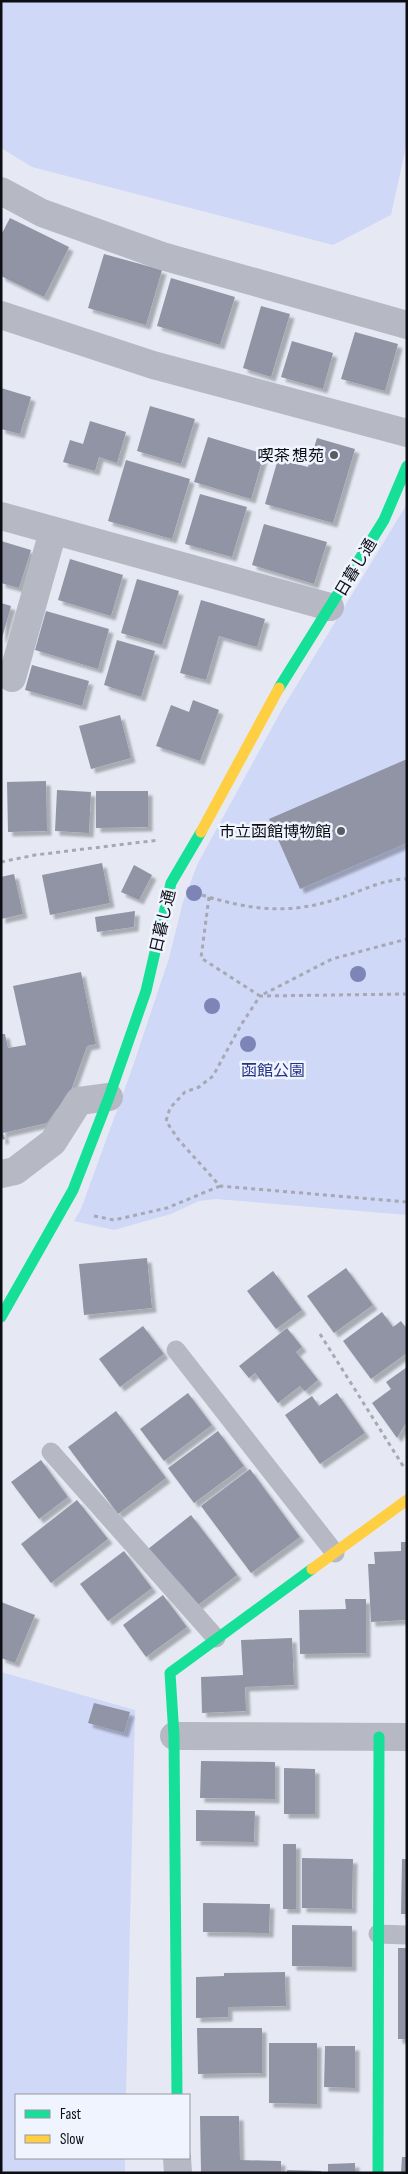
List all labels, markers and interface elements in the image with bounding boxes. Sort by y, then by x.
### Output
place label: 喫茶 想苑 [257,447,324,466]
marker: 喫茶 想苑 [328,449,340,461]
street label: 日暮し通 [332,535,381,600]
place label: 市立函館博物館 [219,823,331,842]
marker: 市立函館博物館 [335,825,347,837]
street label: 日暮し通 [147,888,180,955]
park label: 函館公園 [241,1062,305,1081]
legend [15,2094,190,2159]
text: Fast [60,2105,82,2124]
text: Slow [60,2130,84,2149]

